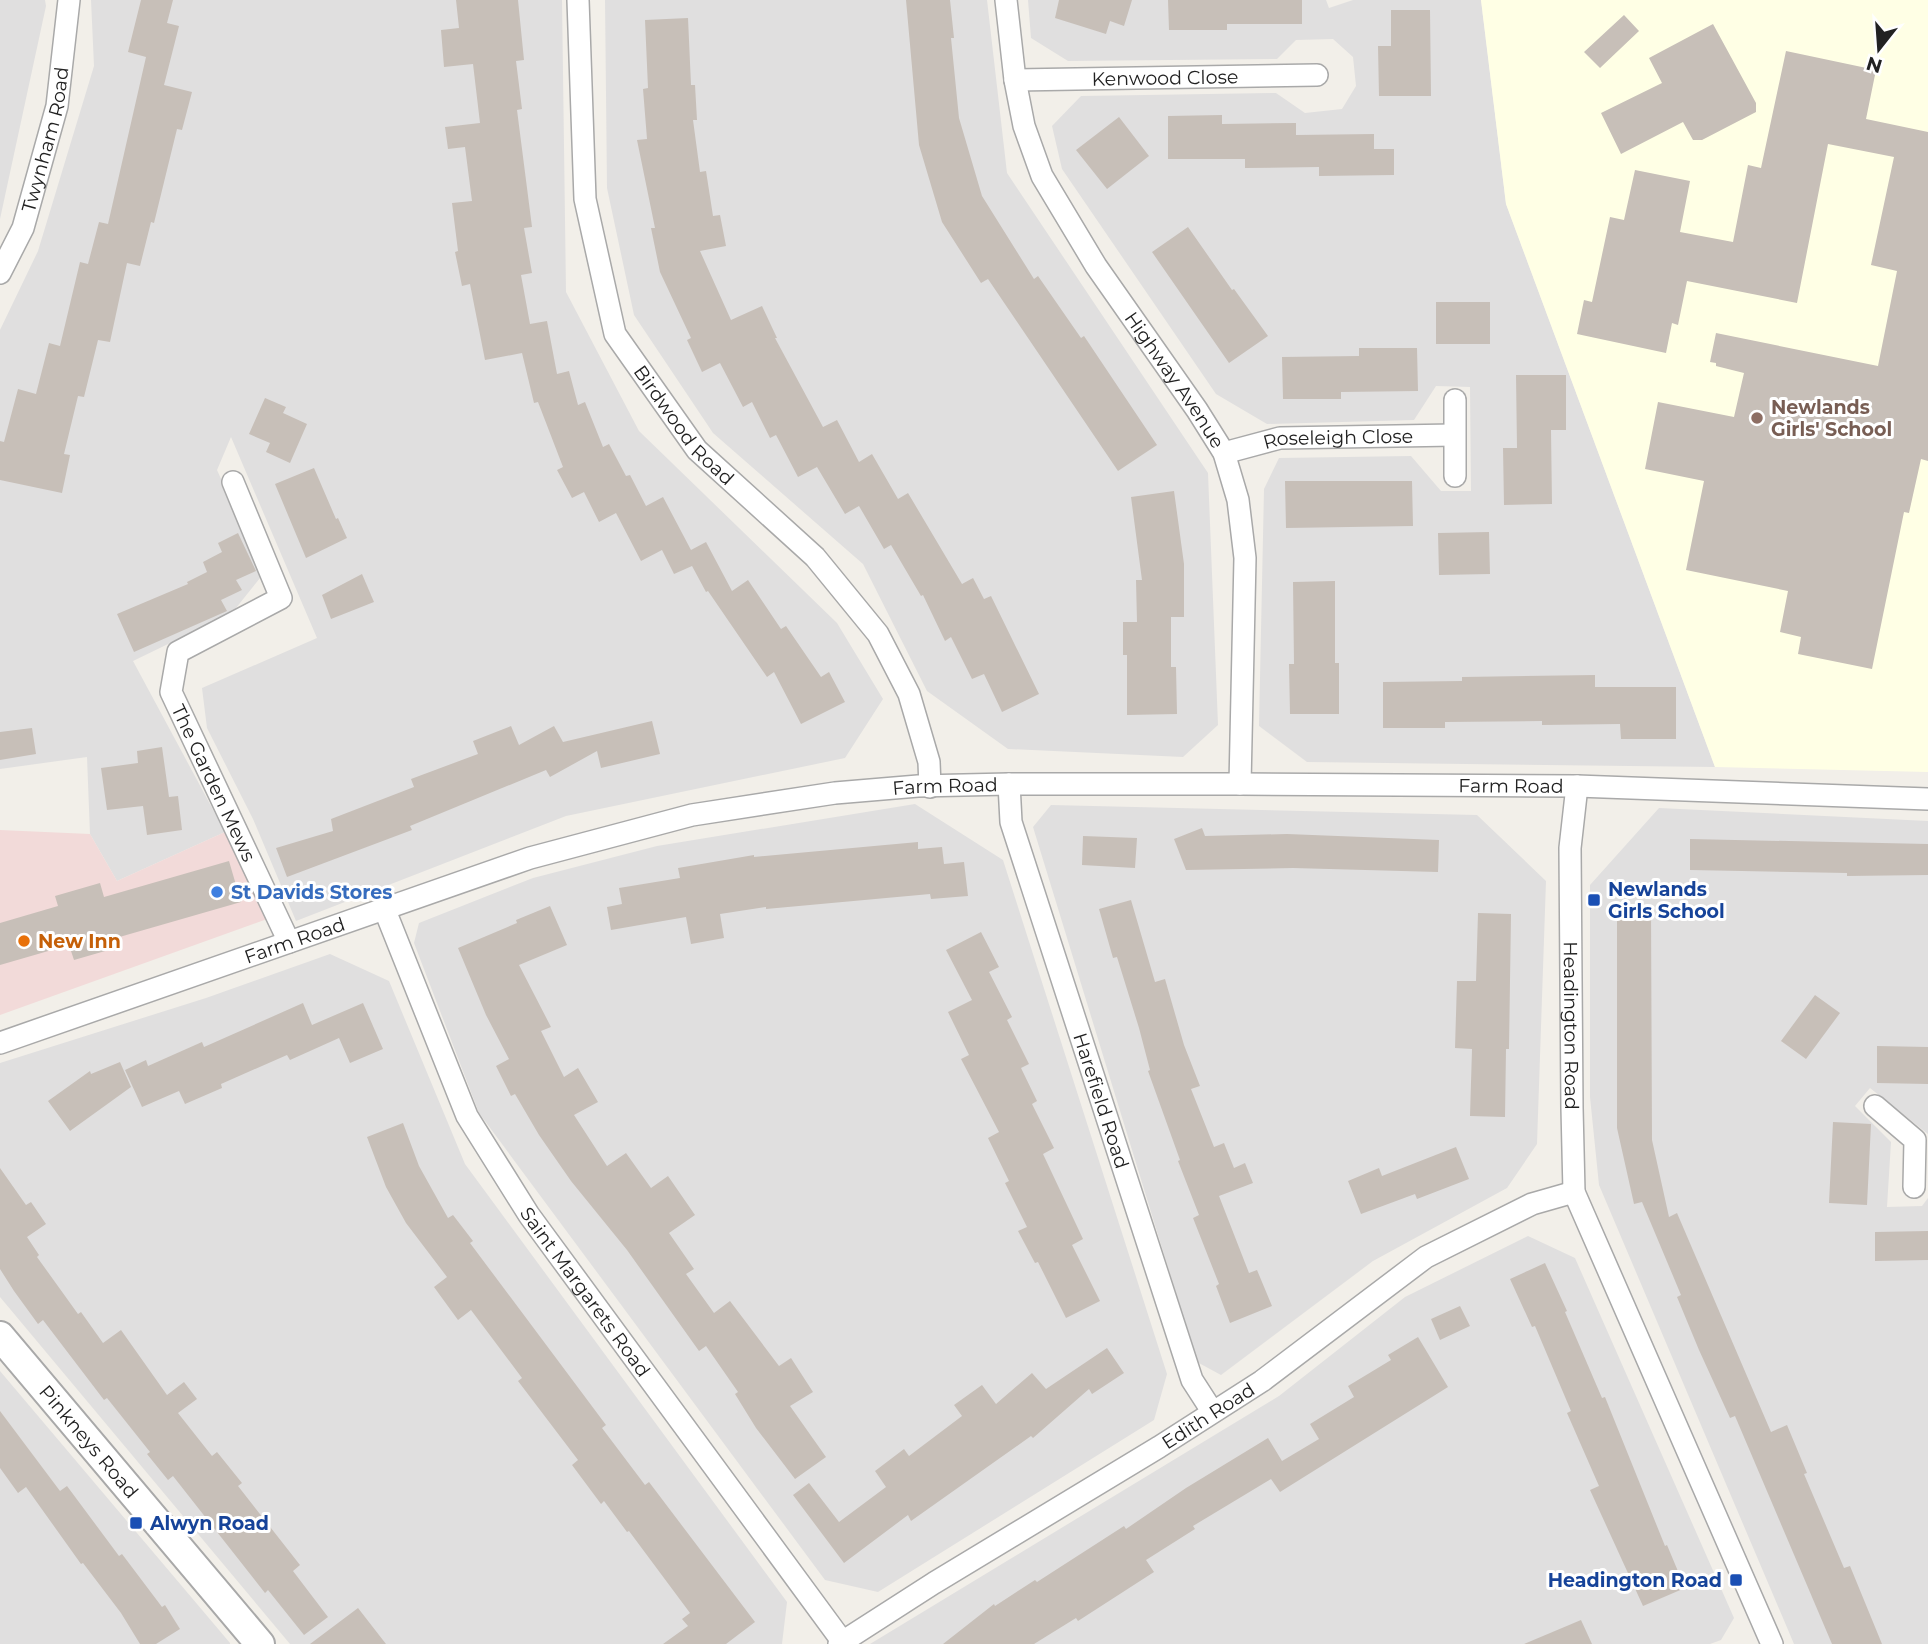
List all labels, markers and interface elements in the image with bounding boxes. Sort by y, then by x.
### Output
north arrow [1844,14,1914,84]
text: N [1863,52,1885,78]
street label: Kenwood Close [1091,65,1238,90]
street label: Twynham Road [16,66,73,215]
street label: Highway Avenue [1120,307,1230,452]
street label: Birdwood Road [629,361,739,490]
place label: Newlands Girls' School [1771,396,1892,441]
marker: Newlands Girls' School [1749,410,1765,426]
street label: Roseleigh Close [1260,424,1413,454]
street label: The Garden Mews [167,701,261,865]
street label: Farm Road [892,773,998,800]
street label: Farm Road [1458,774,1564,797]
place label: Newlands Girls School [1608,878,1725,923]
place label: St Davids Stores [231,881,392,904]
marker: St Davids Stores [209,884,225,900]
marker: Newlands Girls School [1586,892,1602,908]
street label: Farm Road [241,912,348,968]
place label: New Inn [38,930,121,953]
marker: New Inn [16,933,32,949]
street label: Headington Road [1559,941,1584,1110]
street label: Harefield Road [1069,1030,1134,1171]
street label: Saint Margarets Road [515,1203,655,1381]
street label: Edith Road [1157,1377,1259,1454]
street label: Pinkneys Road [35,1380,143,1503]
place label: Alwyn Road [149,1512,269,1535]
marker: Alwyn Road [128,1515,144,1531]
place label: Headington Road [1548,1569,1722,1592]
marker: Headington Road [1728,1572,1744,1588]

